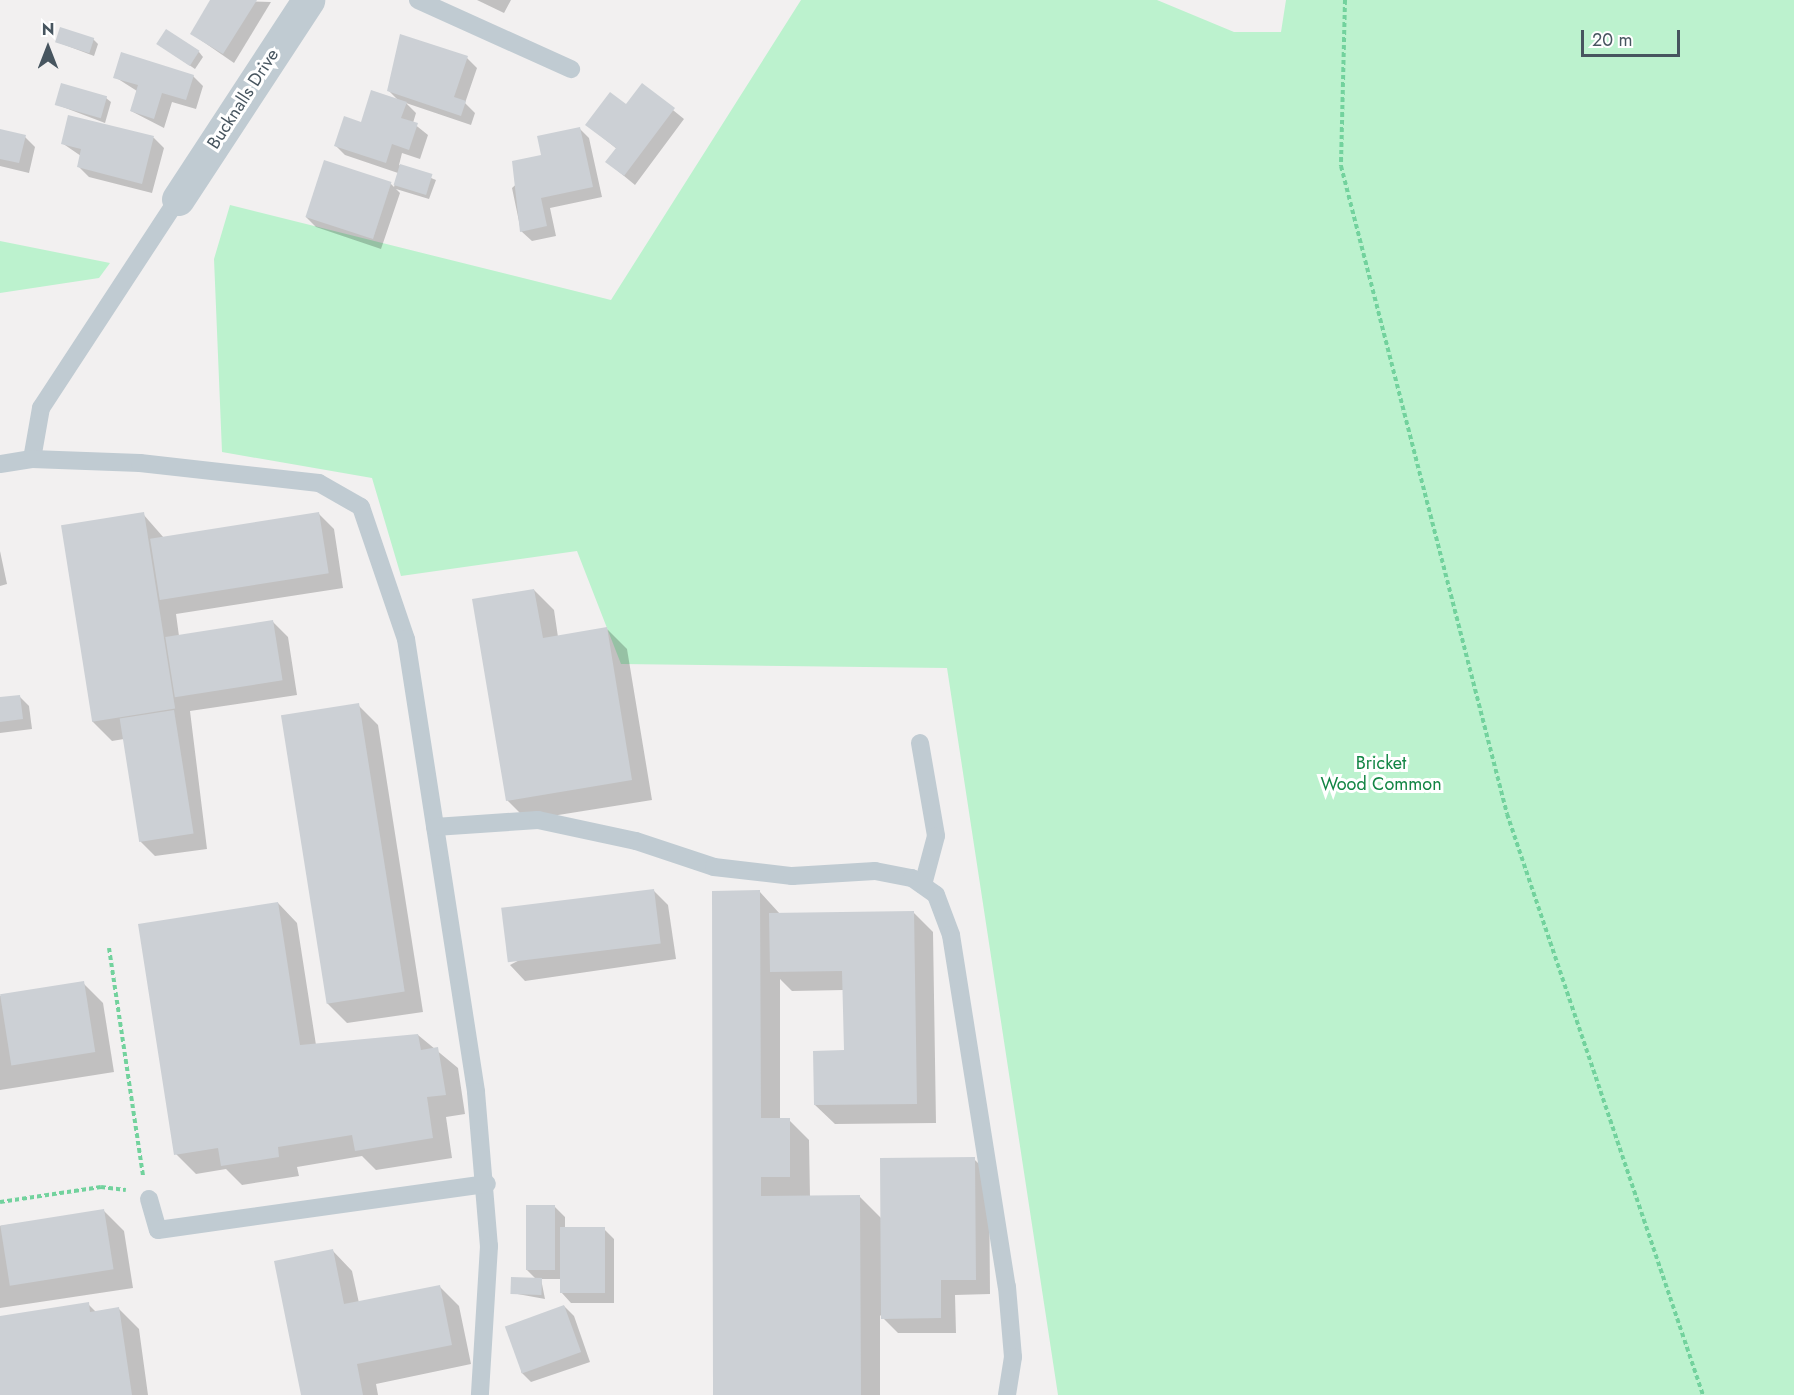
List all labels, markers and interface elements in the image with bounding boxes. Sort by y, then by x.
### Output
north arrow [18,18,78,78]
text: N [42,18,54,41]
scale bar [1584,18,1683,56]
text: 20 m [1592,27,1632,53]
street label: Bucknalls Drive [203,45,283,153]
park label: Bricket Wood Common [1320,753,1442,795]

